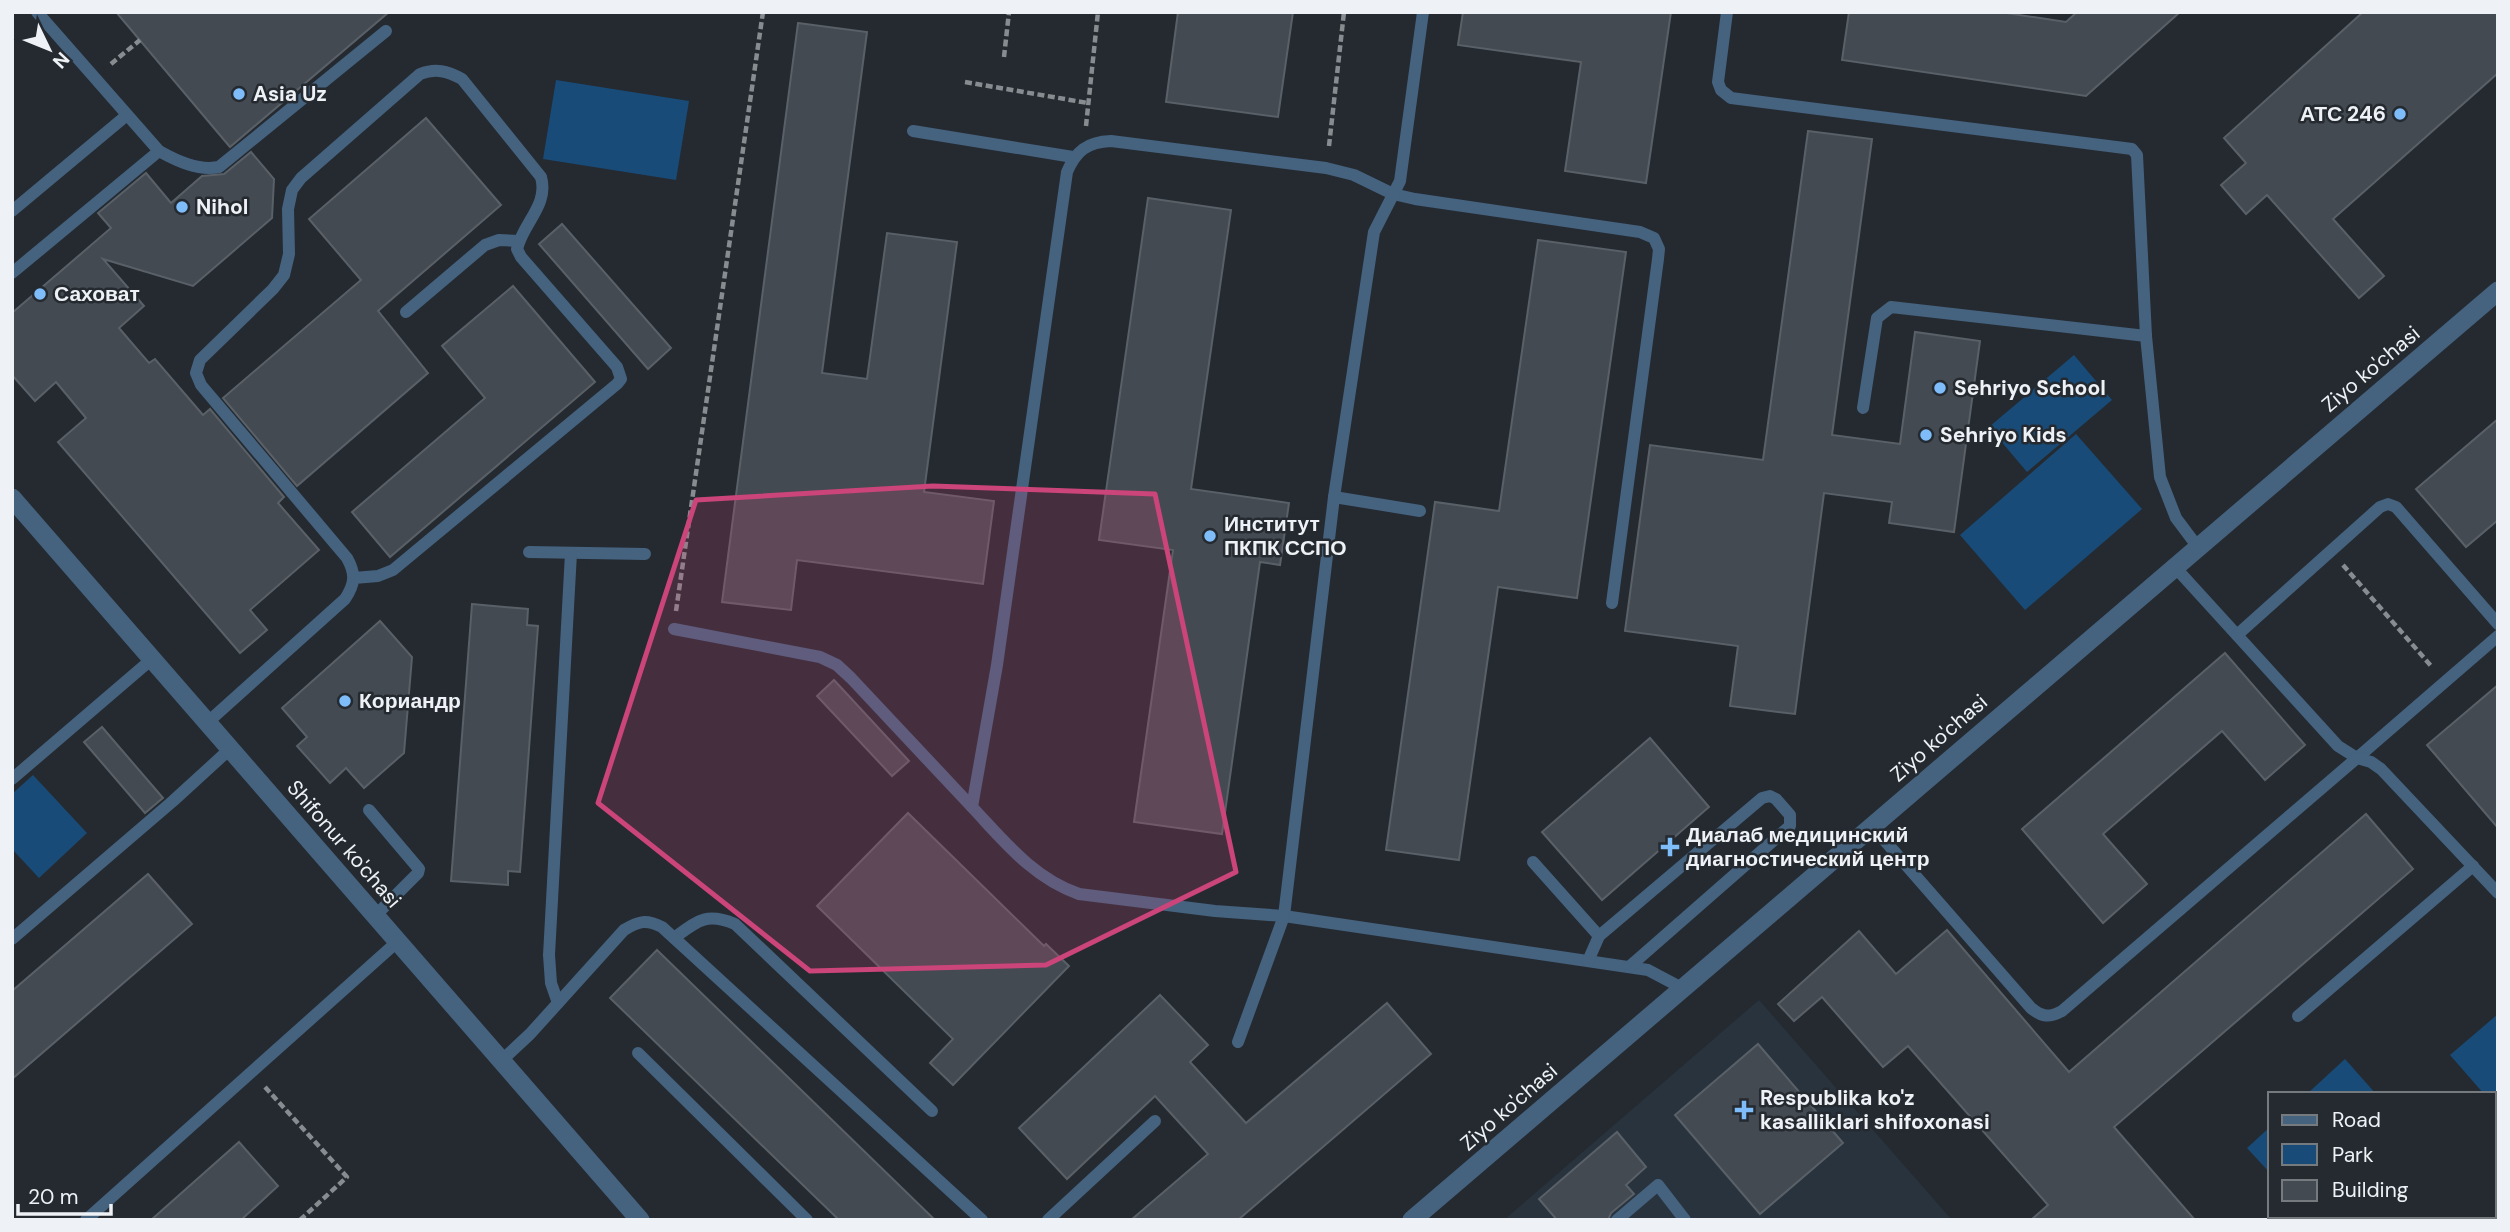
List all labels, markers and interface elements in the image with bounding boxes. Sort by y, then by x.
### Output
north arrow [14,14,84,84]
text: N [47,47,75,74]
place label: Asia Uz [253,80,327,108]
marker: Asia Uz [231,86,247,102]
place label: АТС 246 [2300,100,2386,128]
marker: АТС 246 [2392,106,2408,122]
place label: Nihol [196,193,248,221]
marker: Nihol [174,199,190,215]
place label: Саховат [54,280,140,308]
marker: Саховат [32,286,48,302]
street label: Ziyo ko'chasi [2316,320,2426,418]
place label: Sehriyo School [1954,374,2106,402]
marker: Sehriyo School [1932,380,1948,396]
place label: Sehriyo Kids [1940,421,2067,449]
marker: Sehriyo Kids [1918,427,1934,443]
place label: Институт ПКПК ССПО [1224,510,1347,562]
marker: Институт ПКПК ССПО [1202,528,1218,544]
place label: Кориандр [359,687,461,715]
street label: Ziyo ko'chasi [1885,688,1993,788]
marker: Кориандр [337,693,353,709]
street label: Shifonur ko'chasi [281,774,407,914]
place label: Диалаб медицинский диагностический центр [1686,821,1930,873]
marker: Диалаб медицинский диагностический центр [1660,837,1680,857]
street label: Ziyo ko'chasi [1455,1057,1563,1157]
place label: Respublika ko'z kasalliklari shifoxonasi [1760,1084,1990,1136]
legend [2268,1092,2496,1218]
marker: Respublika ko'z kasalliklari shifoxonasi [1734,1100,1754,1120]
text: Road [2332,1106,2381,1134]
text: Park [2332,1141,2374,1169]
scale bar [18,1172,110,1216]
text: Building [2332,1176,2409,1204]
text: 20 m [28,1183,79,1211]

